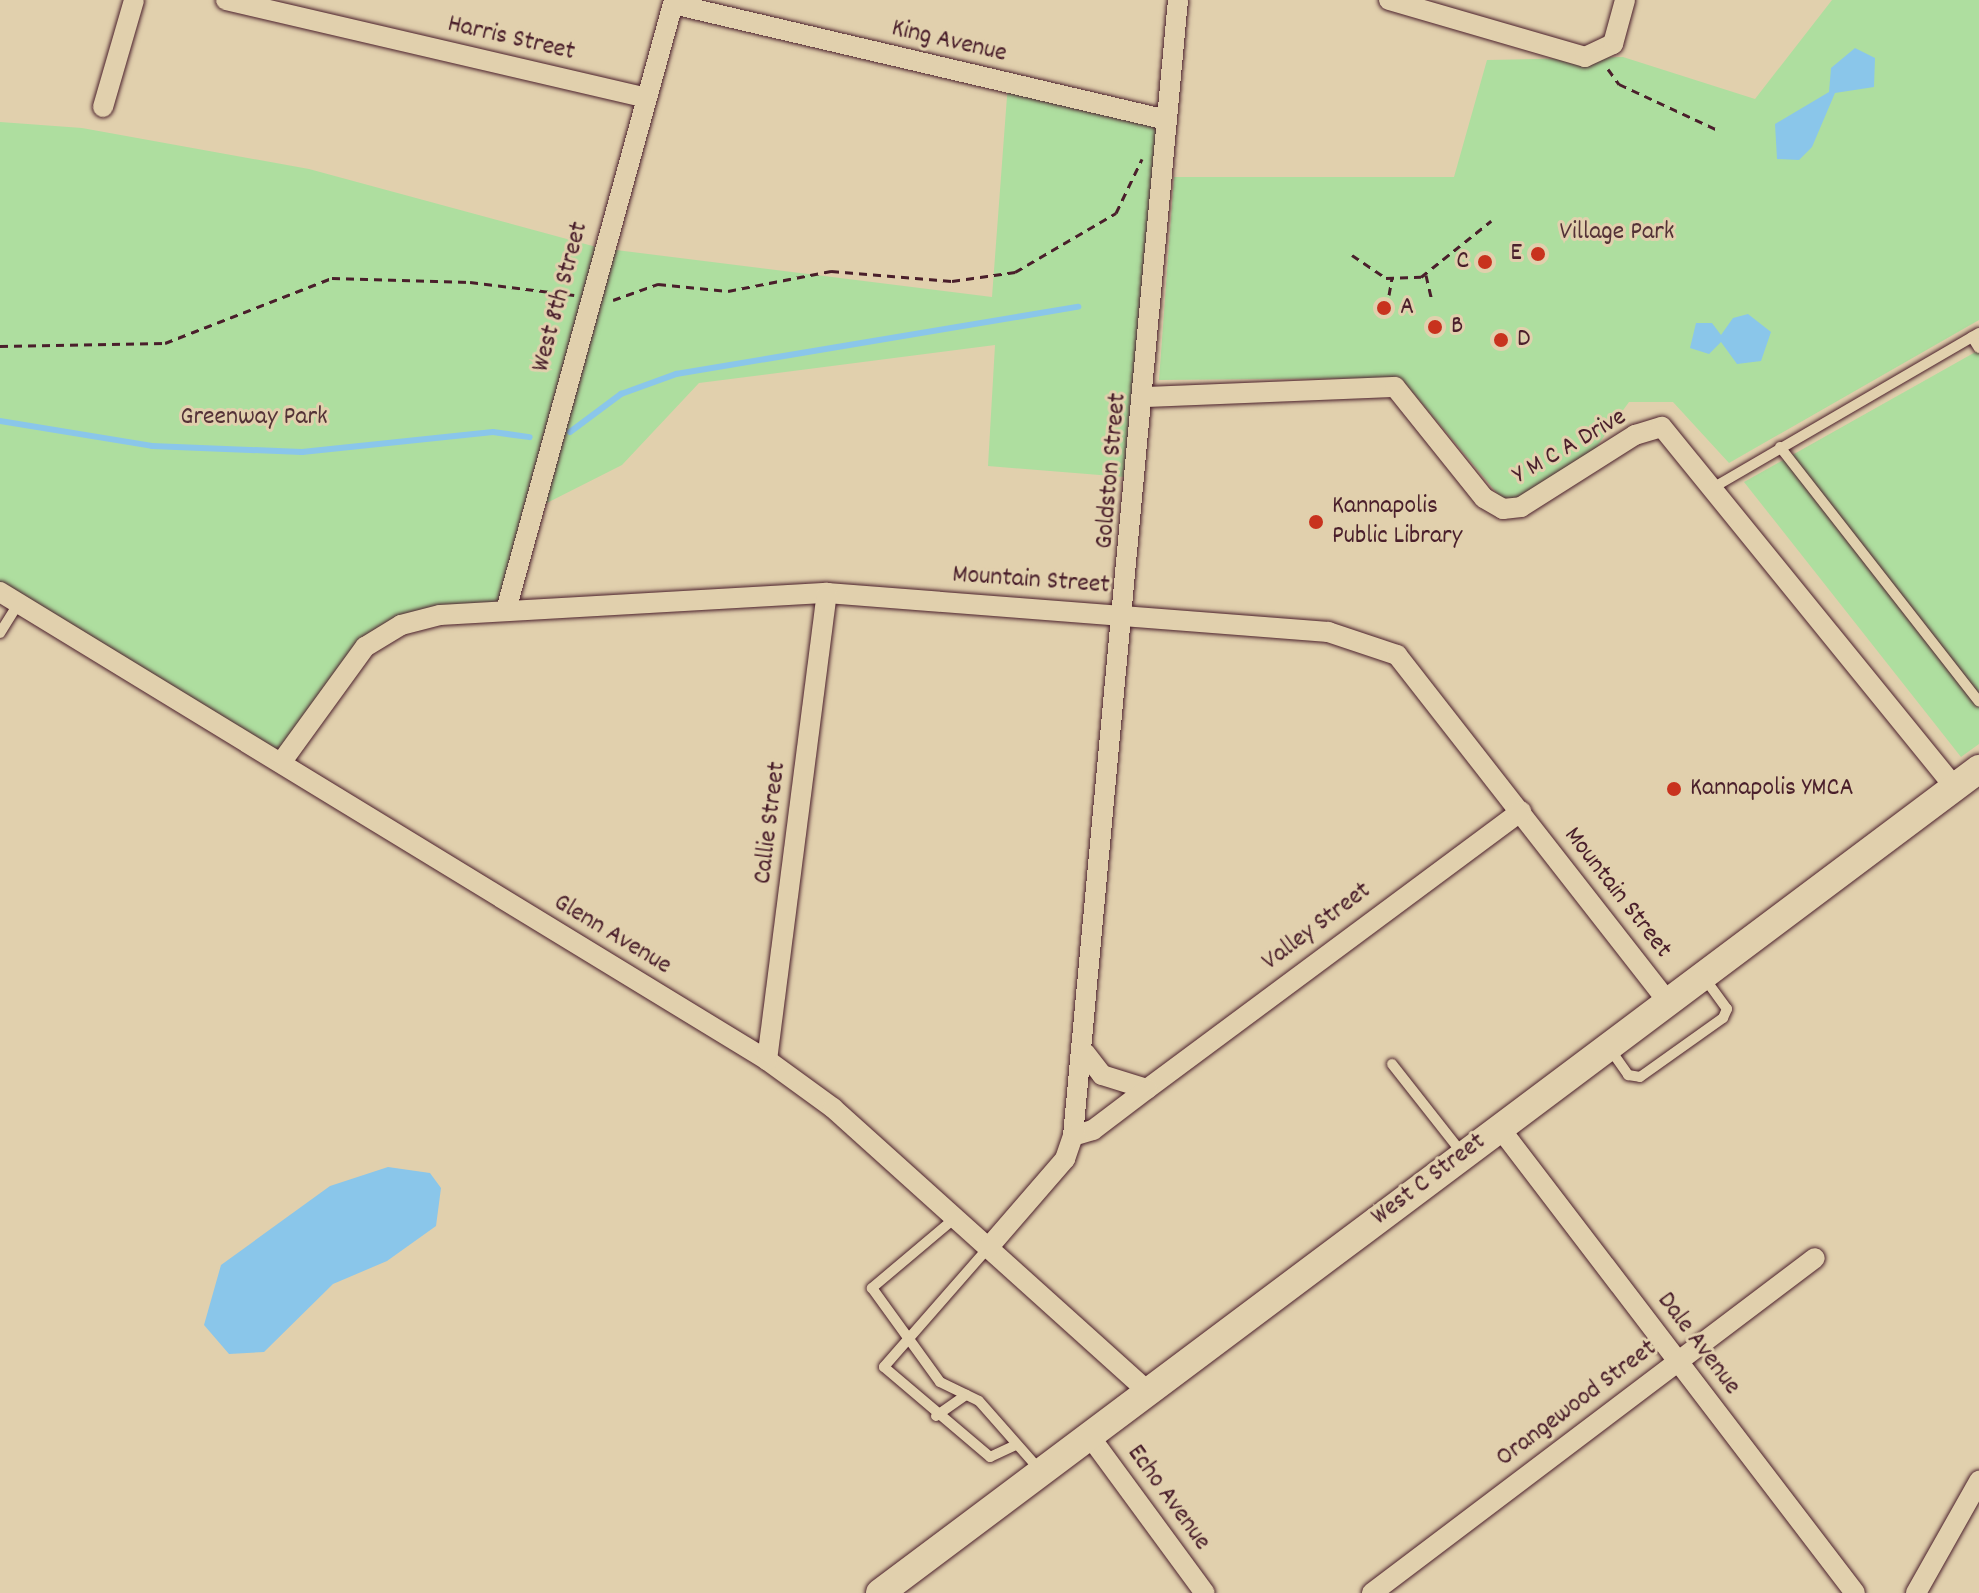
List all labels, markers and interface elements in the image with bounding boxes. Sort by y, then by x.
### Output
street label: Harris Street [444,9,578,69]
street label: King Avenue [888,14,1010,70]
park label: Village Park [1560,217,1674,249]
street label: West 8th Street [526,219,596,375]
place label: E [1510,238,1522,270]
marker: E [1529,245,1547,263]
place label: C [1456,246,1469,278]
marker: C [1476,253,1494,271]
place label: A [1400,292,1414,324]
marker: A [1375,299,1393,317]
place label: B [1451,311,1463,343]
marker: B [1426,318,1444,336]
place label: D [1517,324,1530,356]
marker: D [1492,331,1510,349]
street label: Goldston Street [1090,392,1134,550]
park label: Greenway Park [180,402,328,434]
street label: Y M C A Drive [1508,402,1632,492]
place label: Kannapolis Public Library [1332,491,1462,552]
marker: Kannapolis Public Library [1307,513,1325,531]
street label: Mountain Street [951,560,1111,602]
street label: Callie Street [748,760,794,886]
place label: Kannapolis YMCA [1690,773,1854,805]
marker: Kannapolis YMCA [1665,780,1683,798]
street label: Mountain Street [1556,821,1678,965]
street label: Valley Street [1256,876,1378,978]
street label: Glenn Avenue [547,888,677,982]
street label: West C Street [1366,1127,1492,1233]
street label: Dale Avenue [1649,1287,1747,1401]
street label: Orangewood Street [1491,1334,1663,1474]
street label: Echo Avenue [1119,1439,1217,1557]

